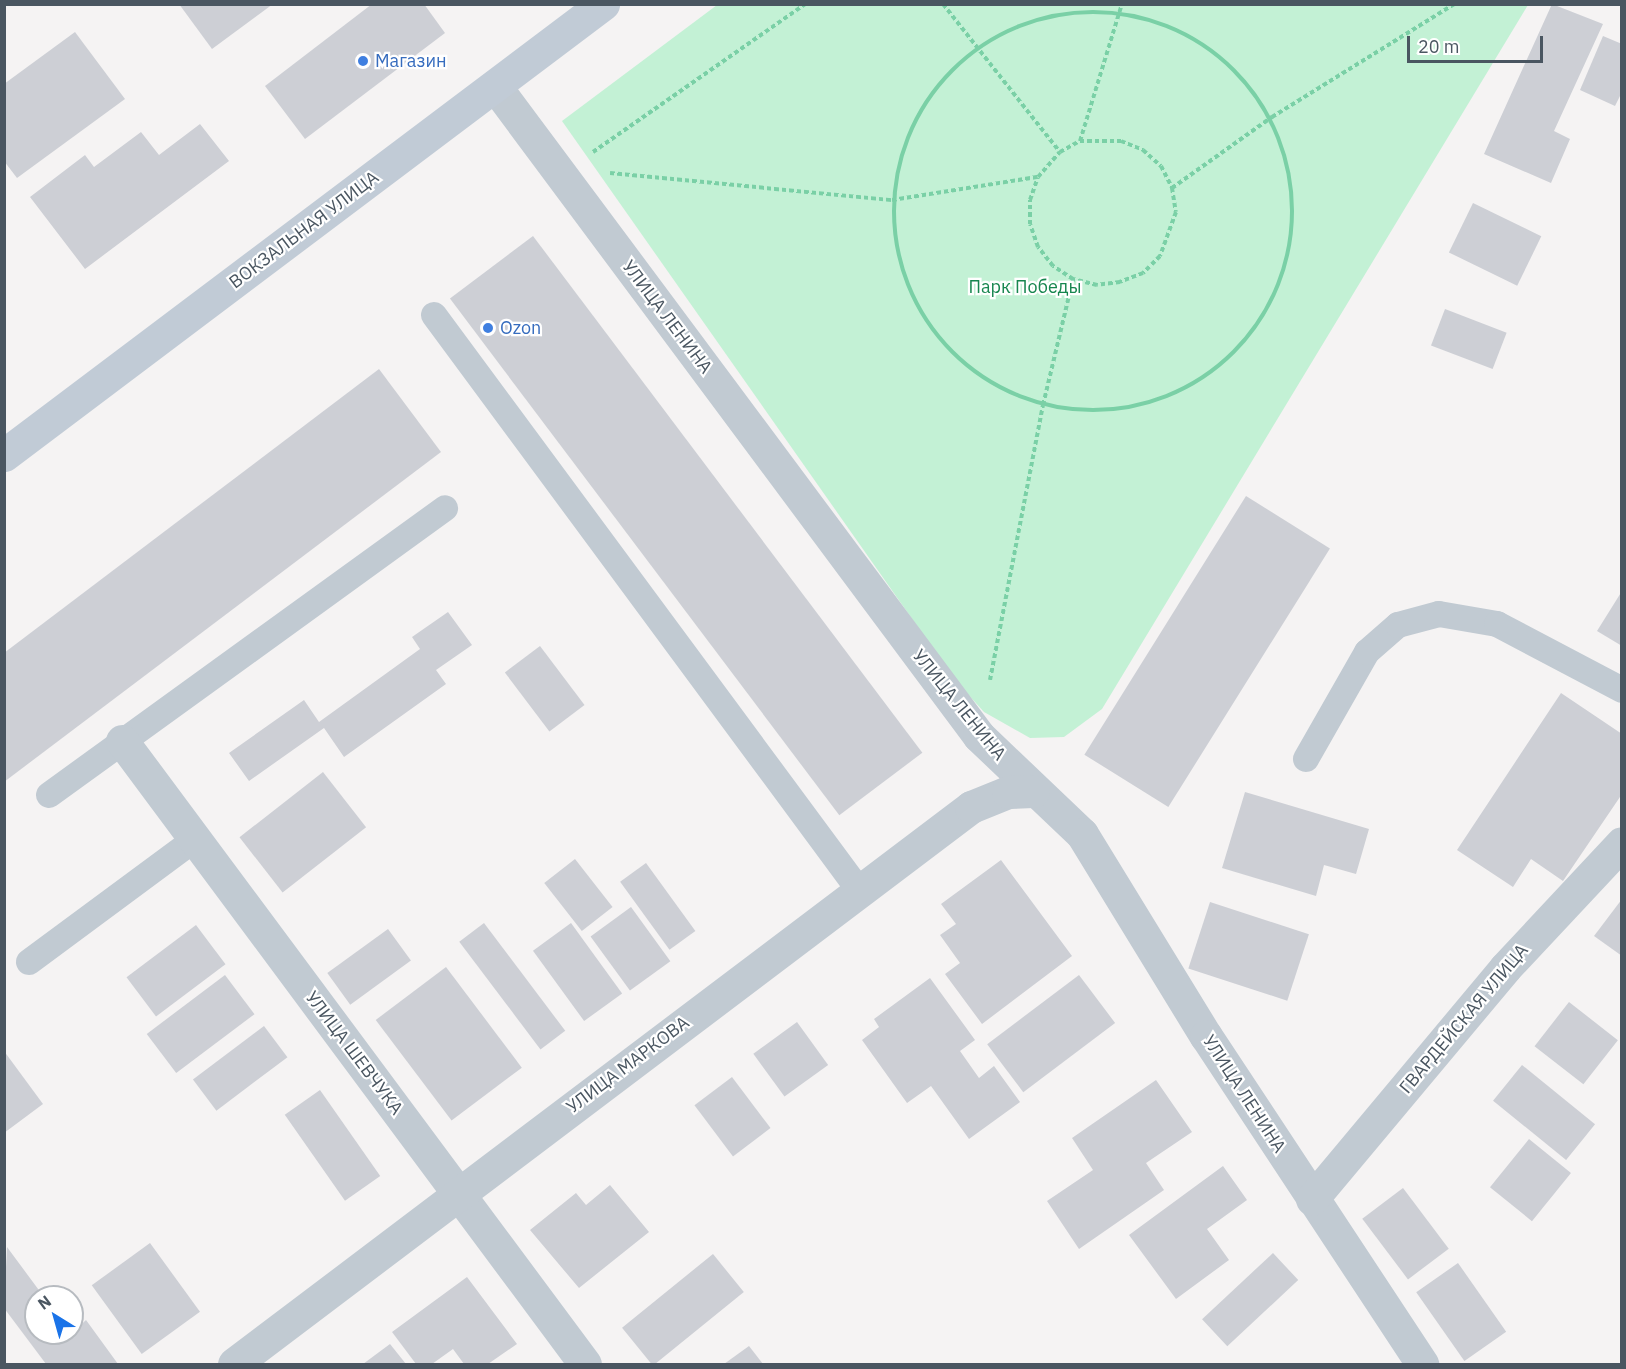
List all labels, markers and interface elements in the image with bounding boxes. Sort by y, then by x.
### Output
scale bar [1410,24,1546,62]
text: 20 m [1418,35,1460,58]
place label: Магазин [375,50,447,72]
marker: Магазин [356,54,370,68]
street label: ВОКЗАЛЬНАЯ УЛИЦА [225,167,383,293]
street label: УЛИЦА ЛЕНИНА [617,256,717,378]
park label: Парк Победы [968,276,1082,298]
place label: Ozon [500,317,541,339]
marker: Ozon [481,321,495,335]
street label: УЛИЦА ЛЕНИНА [908,645,1010,765]
street label: ГВАРДЕЙСКАЯ УЛИЦА [1395,940,1533,1098]
street label: УЛИЦА ШЕВЧУКА [301,987,407,1119]
street label: УЛИЦА МАРКОВА [562,1012,694,1118]
street label: УЛИЦА ЛЕНИНА [1198,1031,1290,1157]
north arrow [24,1285,84,1345]
text: N [34,1291,55,1314]

